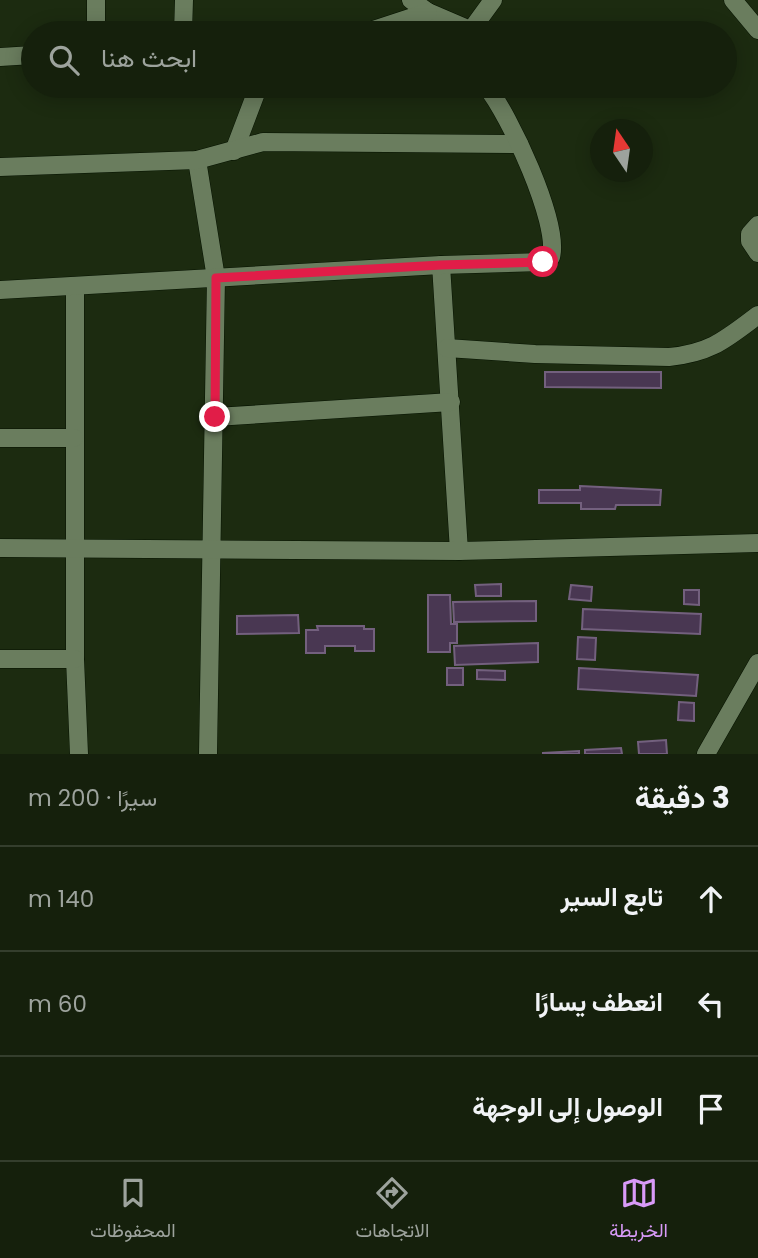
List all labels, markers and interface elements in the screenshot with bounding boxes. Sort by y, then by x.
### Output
search box [21,21,737,98]
text: ابحث هنا [101,40,197,76]
icon: search [45,41,83,79]
north arrow [590,119,653,182]
route start [527,246,558,277]
route end [199,401,230,432]
text: 3 دقيقة [635,776,730,819]
text: سيرًا · 200 m [28,782,157,814]
text: تابع السير [561,879,663,915]
icon: ahead [692,880,730,918]
text: 140 m [28,883,94,915]
text: انعطف يسارًا [534,984,663,1020]
icon: left [692,985,730,1023]
text: 60 m [28,988,87,1020]
text: الوصول إلى الوجهة [472,1089,663,1125]
icon: arrive [692,1090,730,1128]
tab: المحفوظات [90,1174,176,1247]
tab: الاتجاهات [356,1174,429,1247]
tab: الخريطة [609,1174,668,1247]

